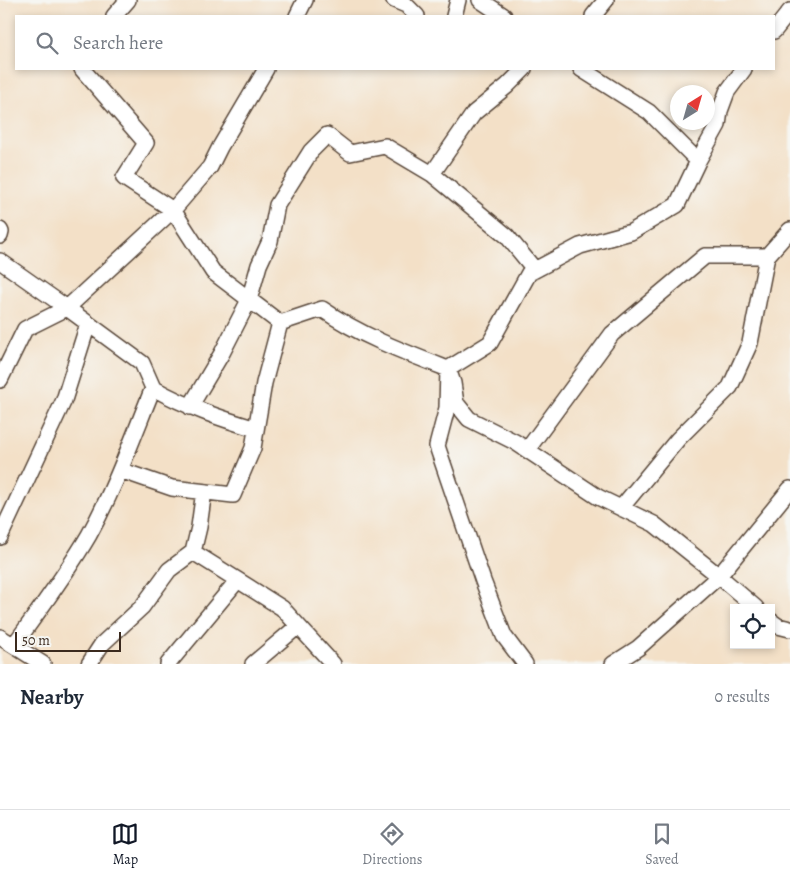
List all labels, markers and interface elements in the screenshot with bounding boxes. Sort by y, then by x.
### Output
search box [15,15,775,70]
icon: search [33,29,61,57]
text: Search here [73,30,163,56]
north arrow [670,85,715,130]
map controls [730,604,775,649]
button: locate [730,604,775,649]
scale bar [15,629,121,652]
text: 50 m [22,631,50,650]
text: Nearby [20,683,83,711]
text: 0 results [714,686,770,708]
tab: Map [111,820,139,869]
tab: Directions [362,820,422,869]
tab: Saved [645,820,679,869]

